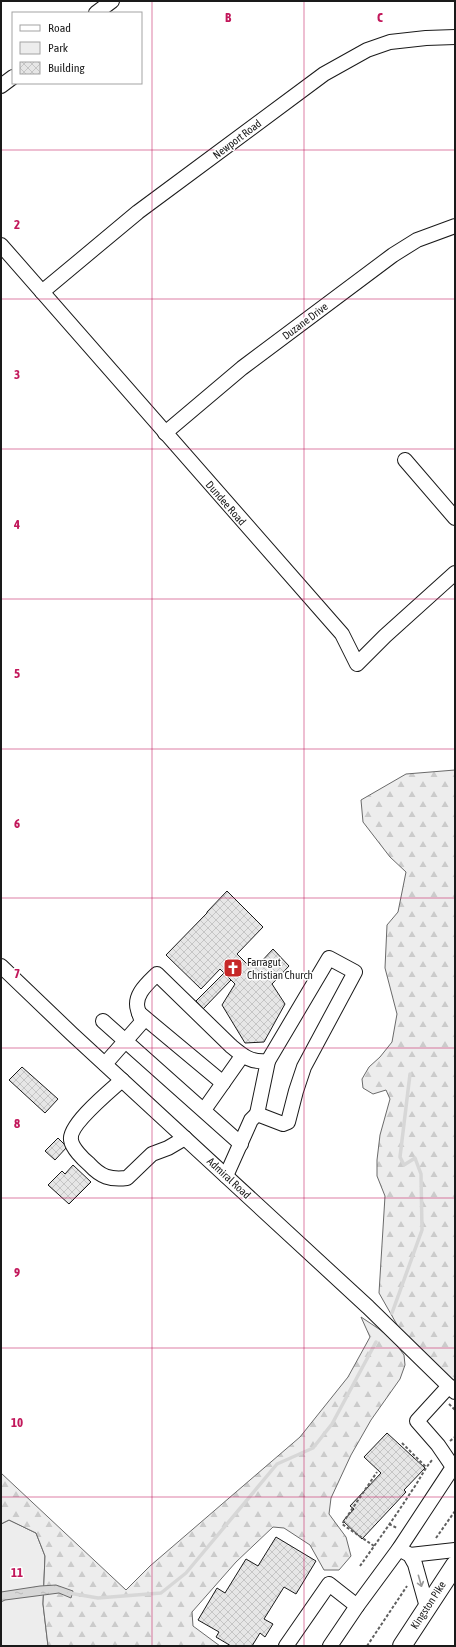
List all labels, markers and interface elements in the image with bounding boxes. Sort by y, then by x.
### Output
text: B [225,10,232,25]
text: C [377,10,383,25]
legend [12,12,142,84]
text: Road [48,21,71,35]
text: Park [48,41,69,55]
text: Building [48,61,86,75]
street label: Newport Road [211,117,263,161]
text: 2 [14,217,20,232]
street label: Duzane Drive [280,300,330,342]
text: 3 [14,367,20,382]
street label: Dundee Road [204,479,248,527]
text: 4 [13,517,20,532]
text: 5 [14,666,20,681]
text: 6 [14,816,20,831]
place label: Farragut Christian Church [247,956,313,981]
church icon: Farragut Christian Church [222,957,244,979]
text: 7 [14,966,20,981]
text: 8 [14,1116,20,1131]
street label: Admiral Road [205,1155,253,1201]
text: 9 [14,1265,20,1280]
text: 10 [11,1415,23,1430]
text: 11 [11,1565,23,1580]
one-way arrow [416,1574,424,1587]
street label: Kingston Pike [408,1579,448,1631]

